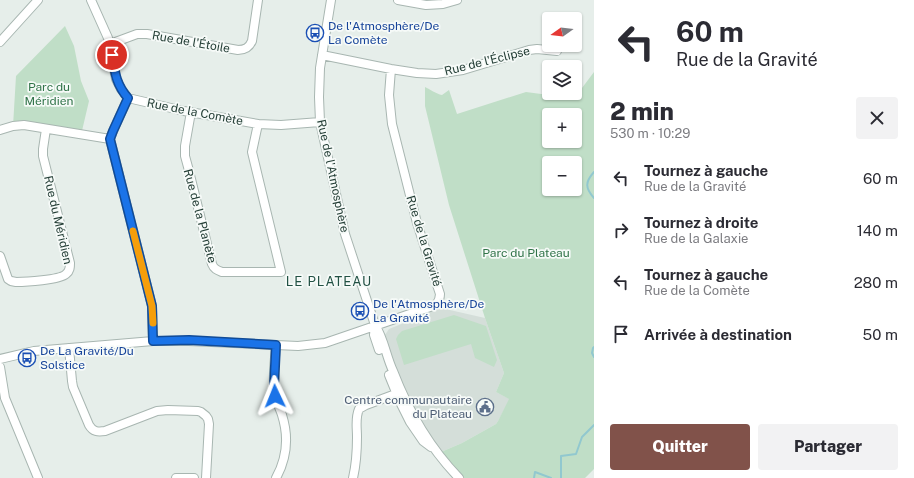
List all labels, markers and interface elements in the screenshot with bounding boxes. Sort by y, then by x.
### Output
north arrow [542,12,582,52]
map controls [542,12,582,196]
text: 60 m [676,15,744,48]
icon: left [610,16,662,68]
place label: De l'Atmosphère/De La Comète [328,19,440,47]
bus stop icon: De l'Atmosphère/De La Comète [305,23,325,43]
street label: Rue de l'Étoile [151,28,231,56]
pin [95,38,129,72]
icon: arrive [101,44,123,66]
street label: Rue de l'Éclipse [443,44,531,78]
text: Rue de la Gravité [676,49,818,70]
button: layers [542,60,582,100]
park label: Parc du Méridien [25,80,74,108]
street label: Rue de la Comète [146,96,244,128]
text: 2 min [610,97,674,125]
button: close [856,97,898,139]
button: + [542,108,582,148]
street label: Rue de l'Atmosphère [314,118,352,234]
text: 530 m · 10:29 [610,126,690,141]
button: − [542,156,582,196]
text: Tournez à gauche [644,162,768,179]
street label: Rue de la Planète [181,167,219,265]
icon: left [610,167,632,189]
text: 60 m [863,170,898,187]
street label: Rue du Méridien [41,174,75,266]
text: Rue de la Gravité [644,179,746,194]
street label: Rue de la Gravité [404,194,445,288]
text: Tournez à droite [644,214,758,231]
icon: right [610,219,632,241]
text: 140 m [857,222,898,239]
text: Rue de la Galaxie [644,231,748,246]
park label: Parc du Plateau [482,246,570,260]
text: Tournez à gauche [644,266,768,283]
icon: left [610,271,632,293]
district label: LE PLATEAU [286,274,372,289]
text: 280 m [854,274,898,291]
text: Rue de la Comète [644,283,750,298]
place label: De l'Atmosphère/De La Gravité [373,297,485,325]
bus stop icon: De l'Atmosphère/De La Gravité [350,301,370,321]
icon: arrive [610,323,632,345]
text: Arrivée à destination [644,326,792,343]
text: 50 m [863,326,898,343]
place label: De La Gravité/Du Solstice [40,344,134,372]
bus stop icon: De La Gravité/Du Solstice [17,348,37,368]
position arrow [254,375,296,417]
place label: Centre communautaire du Plateau [344,393,472,421]
public building icon: Centre communautaire du Plateau [475,397,495,417]
button: Quitter [610,424,750,470]
button: Partager [758,424,898,470]

